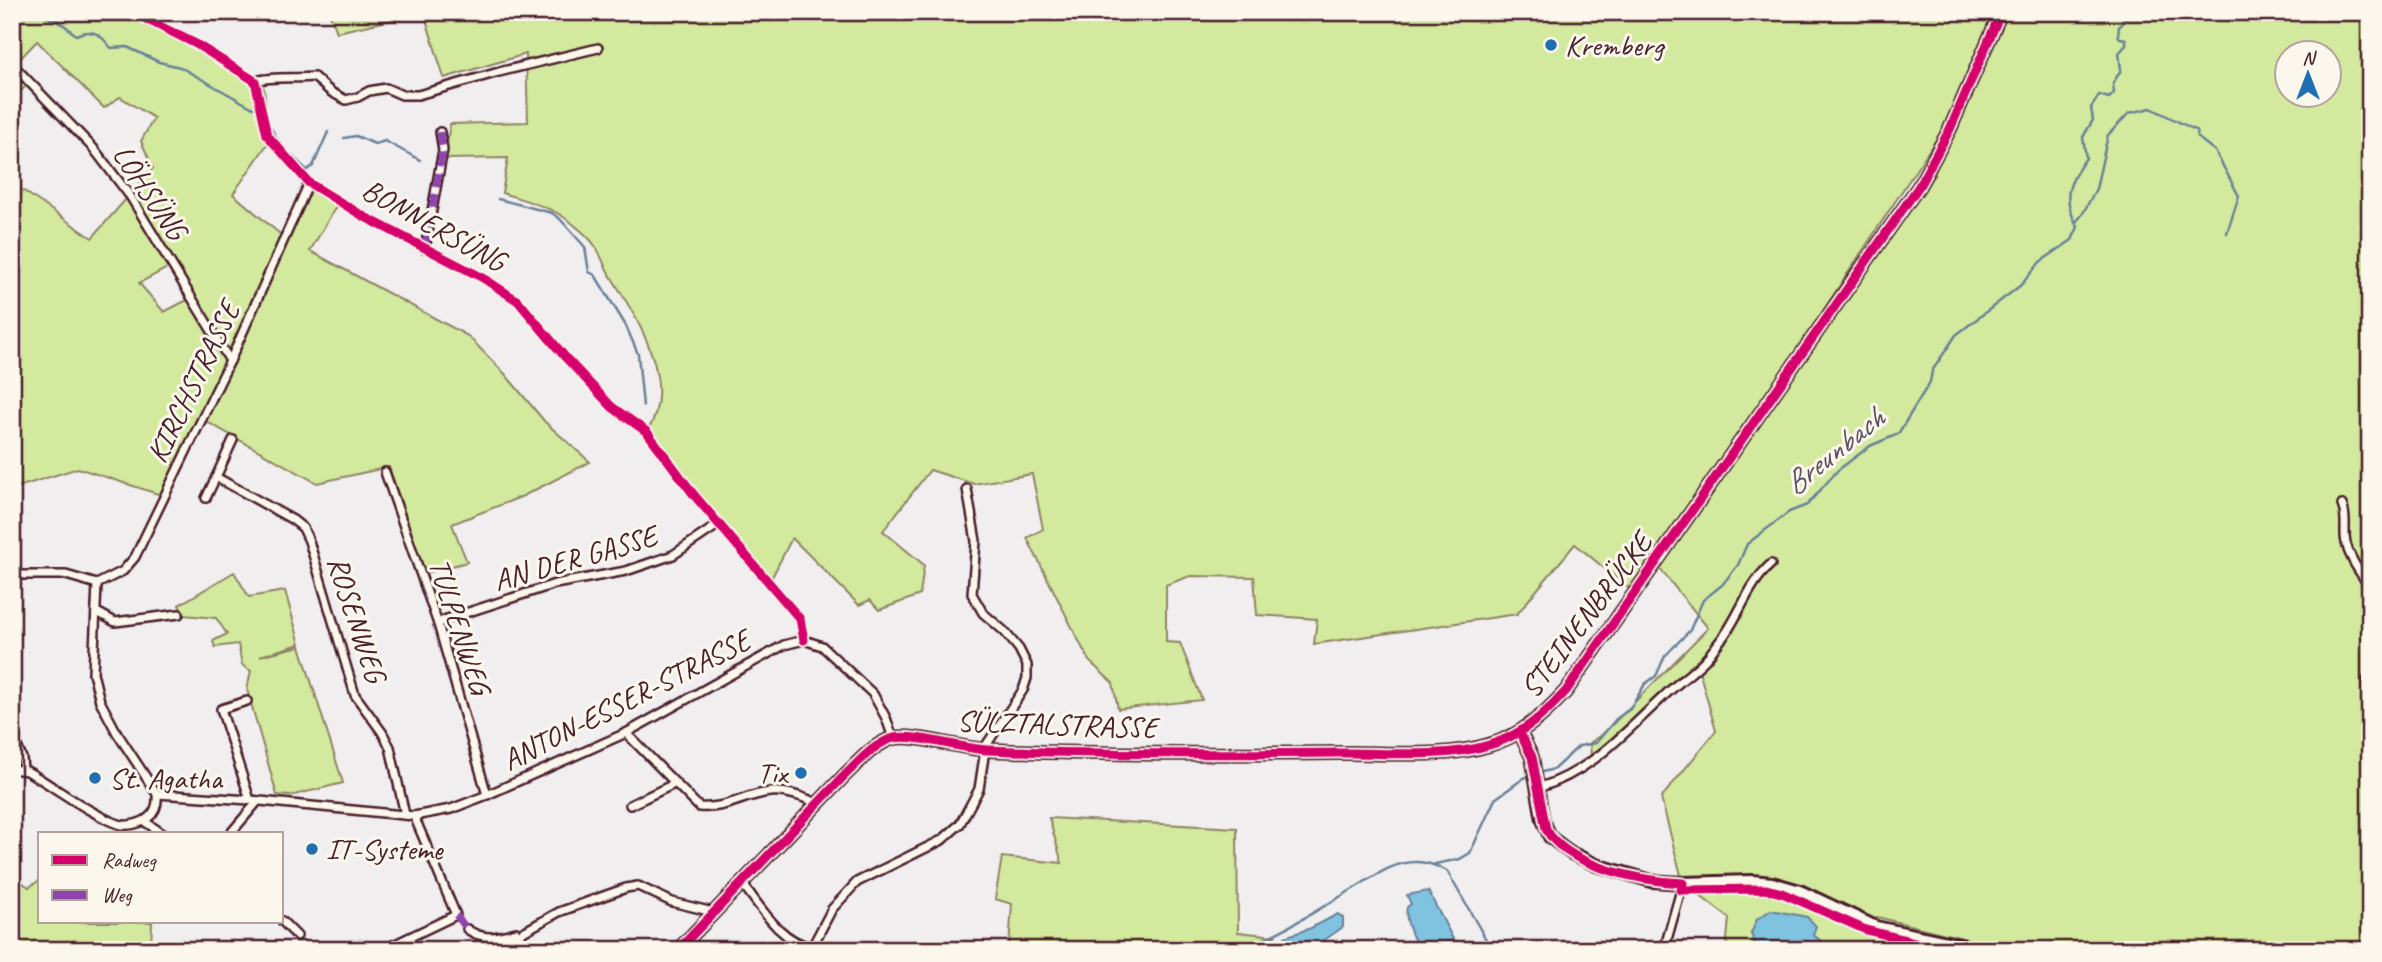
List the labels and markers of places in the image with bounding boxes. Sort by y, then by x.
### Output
place label: Kremberg [1565,26,1665,64]
marker: Kremberg [1543,37,1559,53]
place label: Tix [757,754,790,792]
place label: St. Agatha [109,759,224,797]
marker: Tix [793,765,809,781]
marker: St. Agatha [87,770,103,786]
place label: IT-Systeme [326,830,445,868]
marker: IT-Systeme [304,841,320,857]

